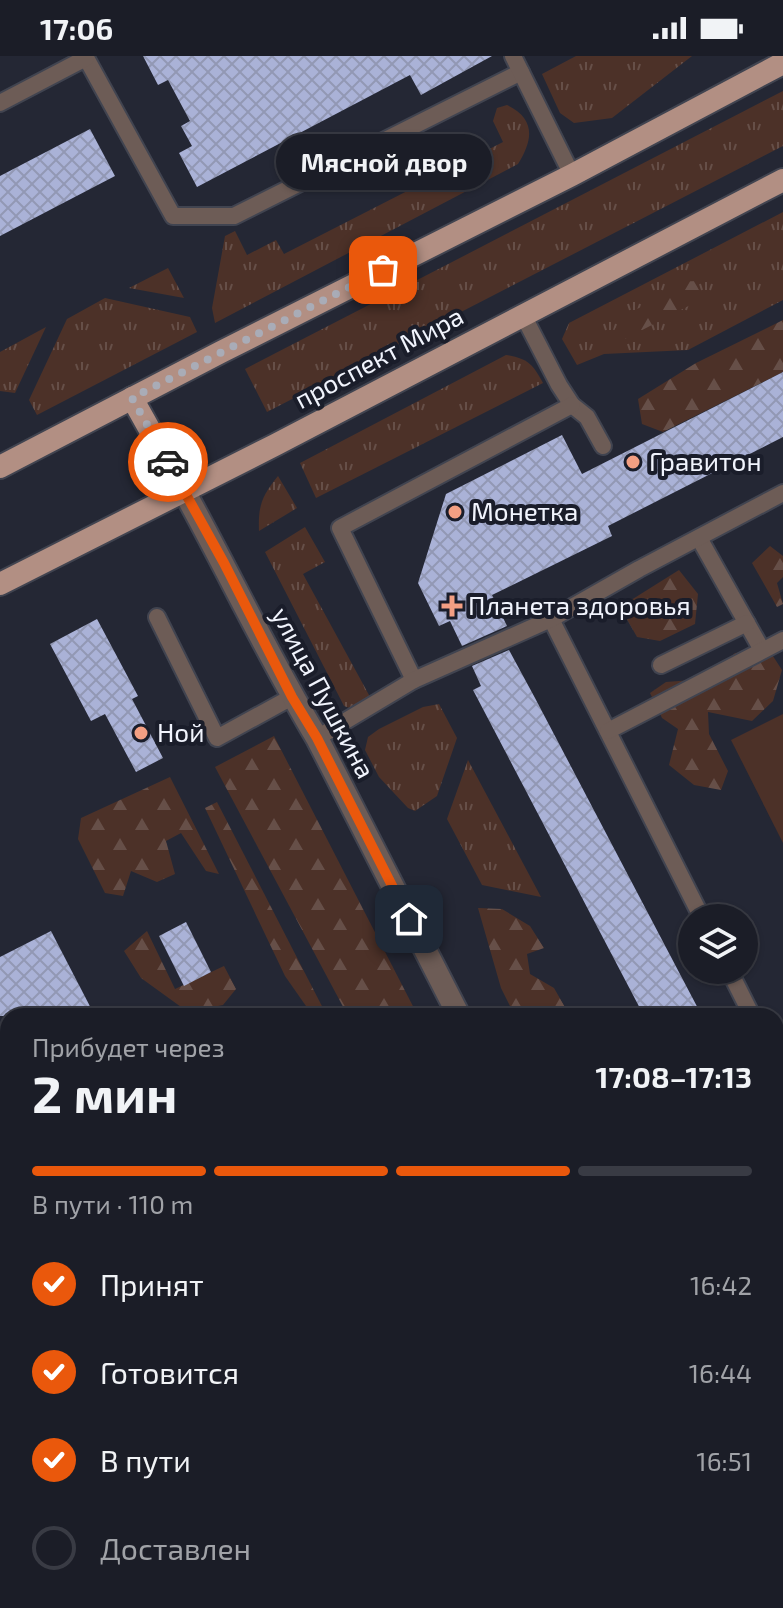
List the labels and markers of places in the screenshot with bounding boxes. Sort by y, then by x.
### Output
callout: Мясной двор [275,134,491,190]
pin [349,236,417,304]
place label: Гравитон [649,445,762,476]
marker: Гравитон [624,453,642,471]
place label: Монетка [471,495,578,526]
marker: Монетка [446,503,464,521]
place label: Планета здоровья [468,589,691,620]
marker: Планета здоровья [443,597,461,615]
place label: Ной [157,716,204,747]
marker: Ной [132,724,150,742]
pin [375,885,443,953]

